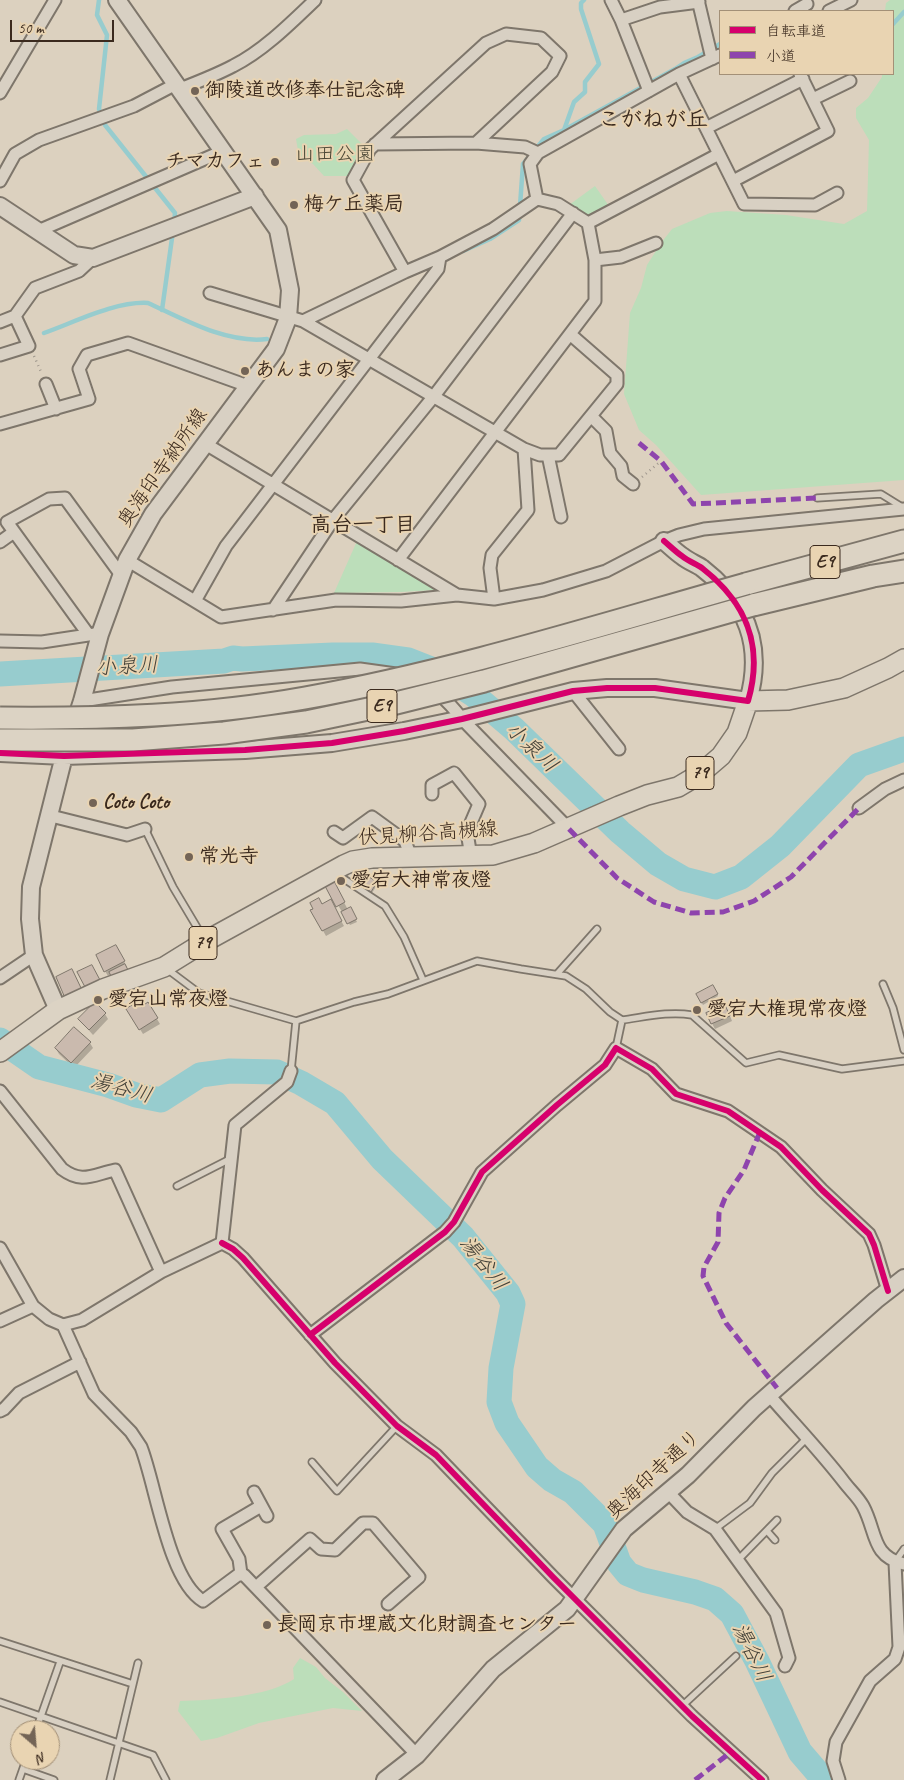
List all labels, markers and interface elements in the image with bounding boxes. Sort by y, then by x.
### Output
scale bar [12,10,116,42]
legend [719,10,894,75]
text: 50 m [18,19,44,38]
text: 自転車道 [766,22,826,41]
text: 小道 [766,47,796,66]
place label: 御陵道改修奉仕記念碑 [205,79,405,103]
marker: 御陵道改修奉仕記念碑 [189,85,201,97]
district label: こがねが丘 [598,107,708,133]
park label: 山田公園 [295,143,375,167]
place label: チマカフェ [165,150,265,174]
marker: チマカフェ [269,156,281,168]
place label: 梅ケ丘薬局 [304,193,404,217]
marker: 梅ケ丘薬局 [288,199,300,211]
place label: あんまの家 [255,359,355,383]
marker: あんまの家 [239,365,251,377]
street label: 奥海印寺納所線 [113,404,213,532]
district label: 高台一丁目 [311,512,415,538]
road number: E9 [810,546,840,578]
water label: 小泉川 [95,653,159,681]
road number: E9 [367,689,397,722]
water label: 小泉川 [499,717,563,779]
road number: 79 [686,756,714,790]
place label: Coto Coto [103,791,169,815]
marker: Coto Coto [87,797,99,809]
street label: 伏見柳谷高槻線 [357,817,499,851]
place label: 常光寺 [199,845,259,869]
marker: 常光寺 [183,851,195,863]
place label: 愛宕大神常夜燈 [351,869,491,893]
marker: 愛宕大神常夜燈 [335,875,347,887]
road number: 79 [189,926,217,960]
place label: 愛宕山常夜燈 [108,988,228,1012]
marker: 愛宕山常夜燈 [92,994,104,1006]
place label: 愛宕大権現常夜燈 [707,998,867,1022]
marker: 愛宕大権現常夜燈 [691,1004,703,1016]
water label: 湯谷川 [87,1069,155,1109]
water label: 湯谷川 [454,1231,512,1297]
street label: 奥海印寺通り [602,1425,706,1525]
place label: 長岡京市埋蔵文化財調査センター [277,1613,577,1637]
marker: 長岡京市埋蔵文化財調査センター [261,1619,273,1631]
water label: 湯谷川 [726,1619,776,1687]
north arrow [10,1720,60,1770]
text: N [34,1748,49,1767]

